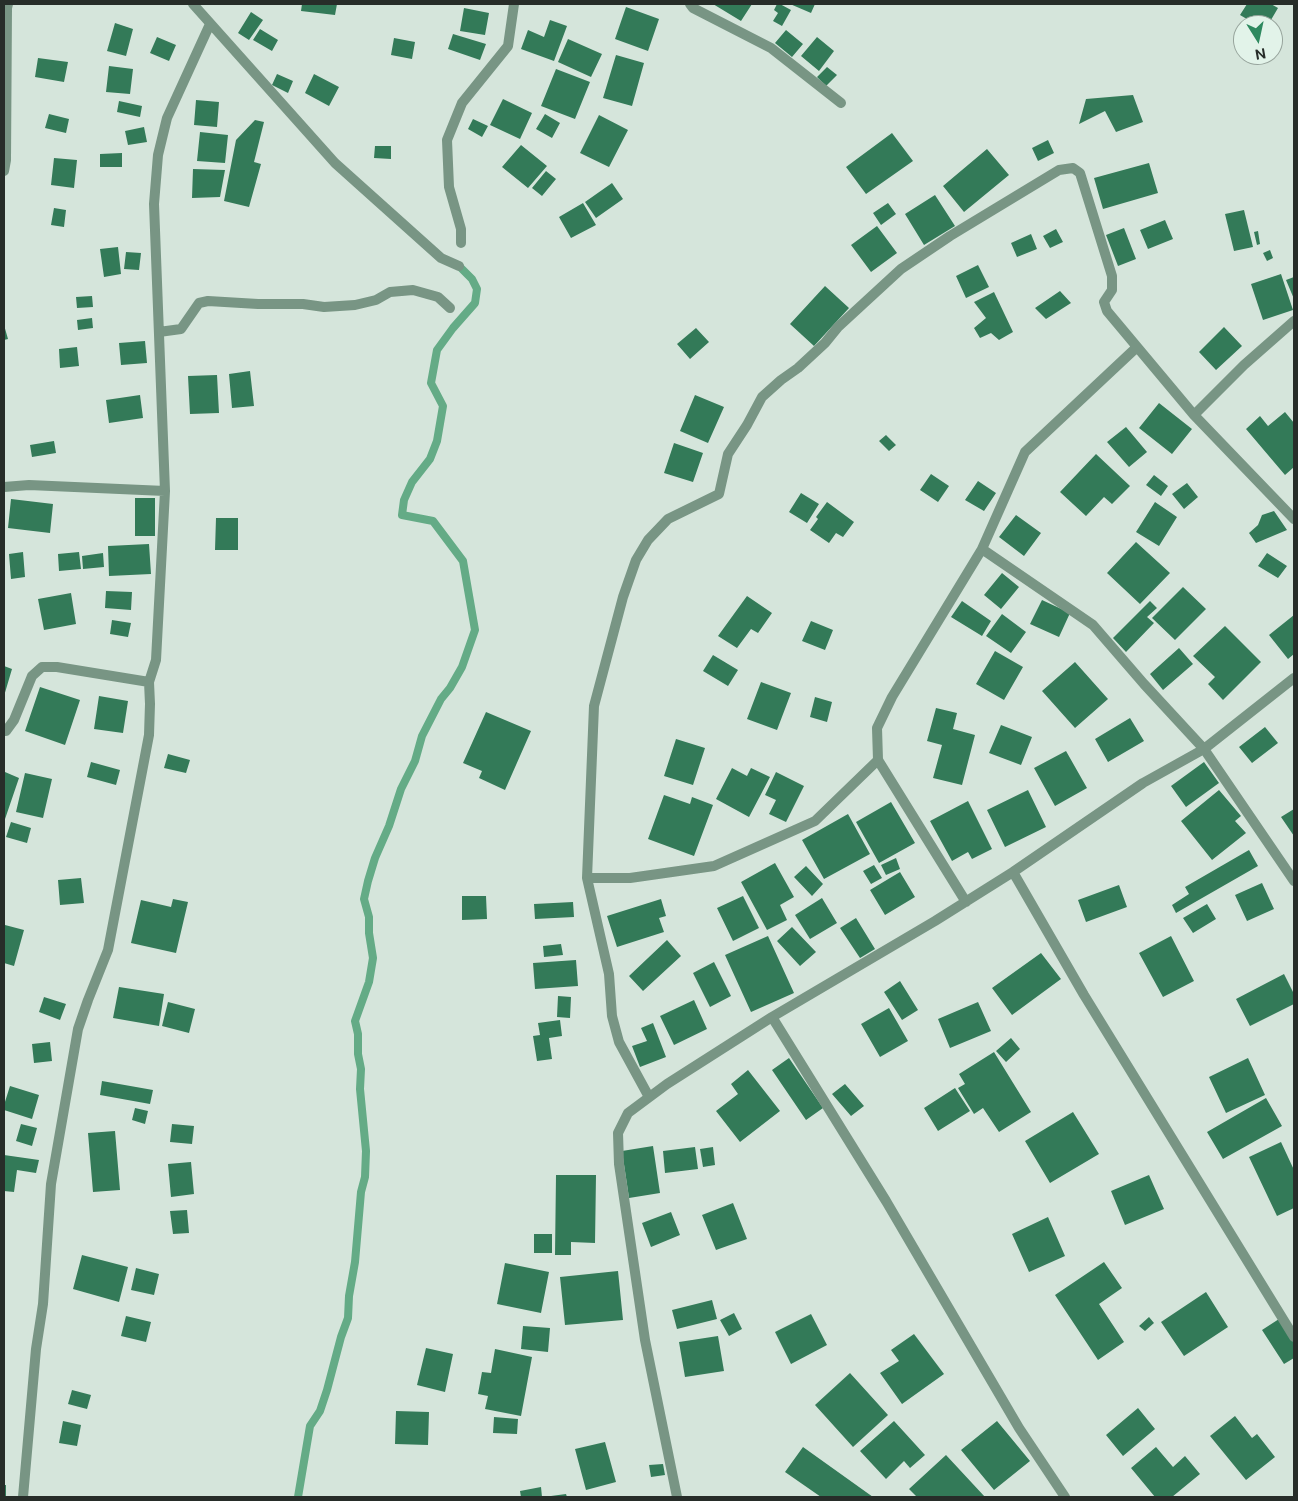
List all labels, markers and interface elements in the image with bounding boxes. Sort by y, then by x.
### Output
north arrow [1233,15,1283,65]
text: N [1254,45,1267,63]

